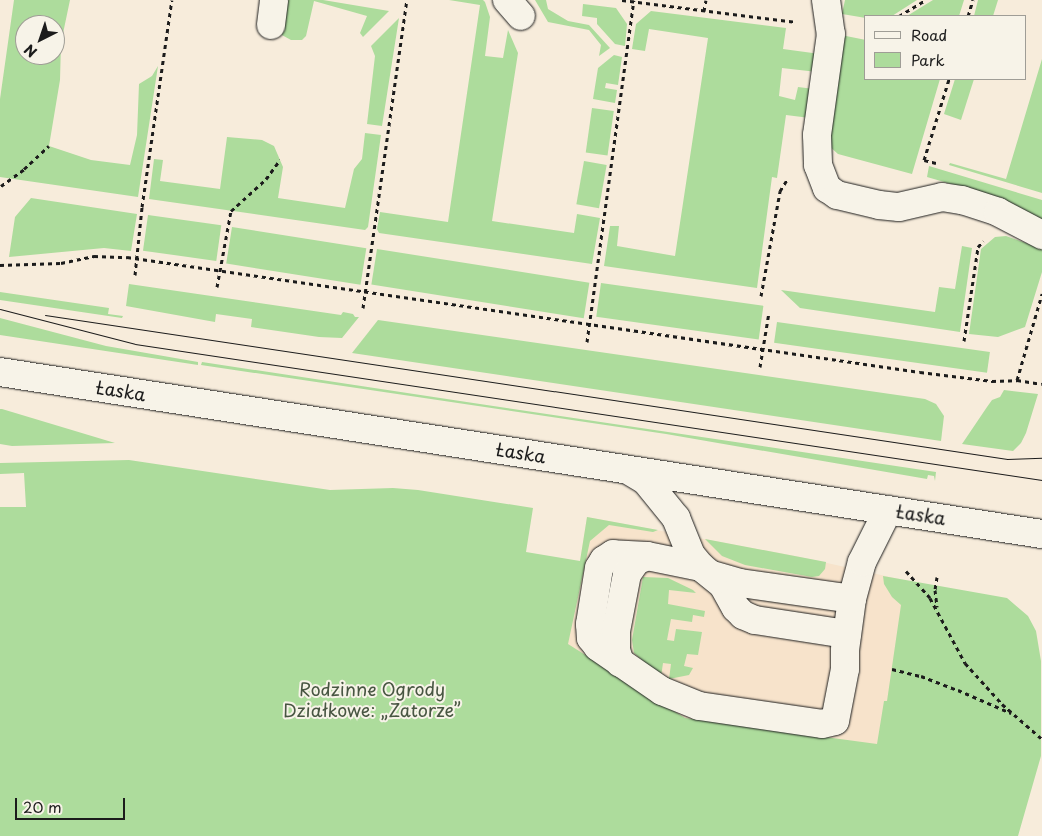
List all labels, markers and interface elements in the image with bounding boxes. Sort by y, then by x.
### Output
north arrow [15,15,65,65]
legend [864,15,1027,80]
text: Road [911,23,947,46]
text: N [19,39,42,63]
text: Park [911,48,945,71]
street label: Łaska [95,376,147,406]
street label: Łaska [495,438,547,468]
street label: Łaska [895,500,947,530]
park label: Rodzinne Ogrody Działkowe: „Zatorze” [283,679,461,722]
scale bar [18,788,128,820]
text: 20 m [23,795,62,818]

